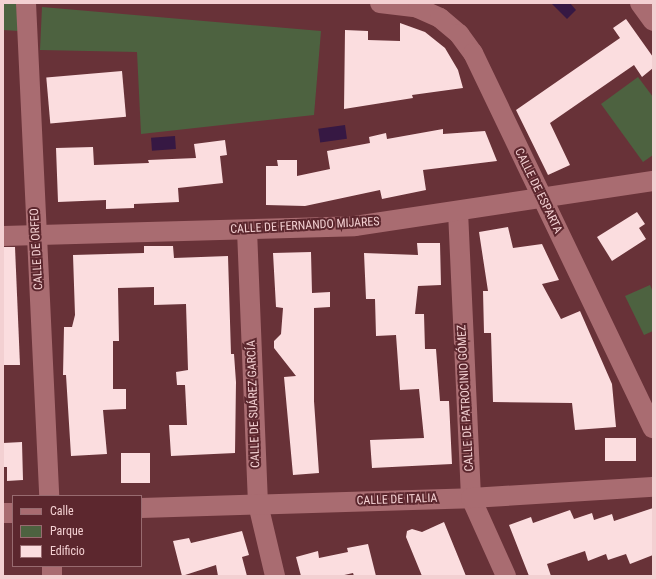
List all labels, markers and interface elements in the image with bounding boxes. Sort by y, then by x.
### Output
street label: CALLE DE ESPARTA [511,146,565,236]
street label: CALLE DE ORFEO [28,208,46,290]
street label: CALLE DE FERNANDO MIJARES [230,215,380,237]
street label: CALLE DE PATROCINIO GÓMEZ [455,324,477,472]
street label: CALLE DE SUÁREZ GARCÍA [245,340,263,468]
street label: CALLE DE ITALIA [356,491,438,509]
legend [12,495,142,567]
text: Calle [50,504,74,518]
text: Parque [50,524,83,538]
text: Edificio [50,544,85,558]

